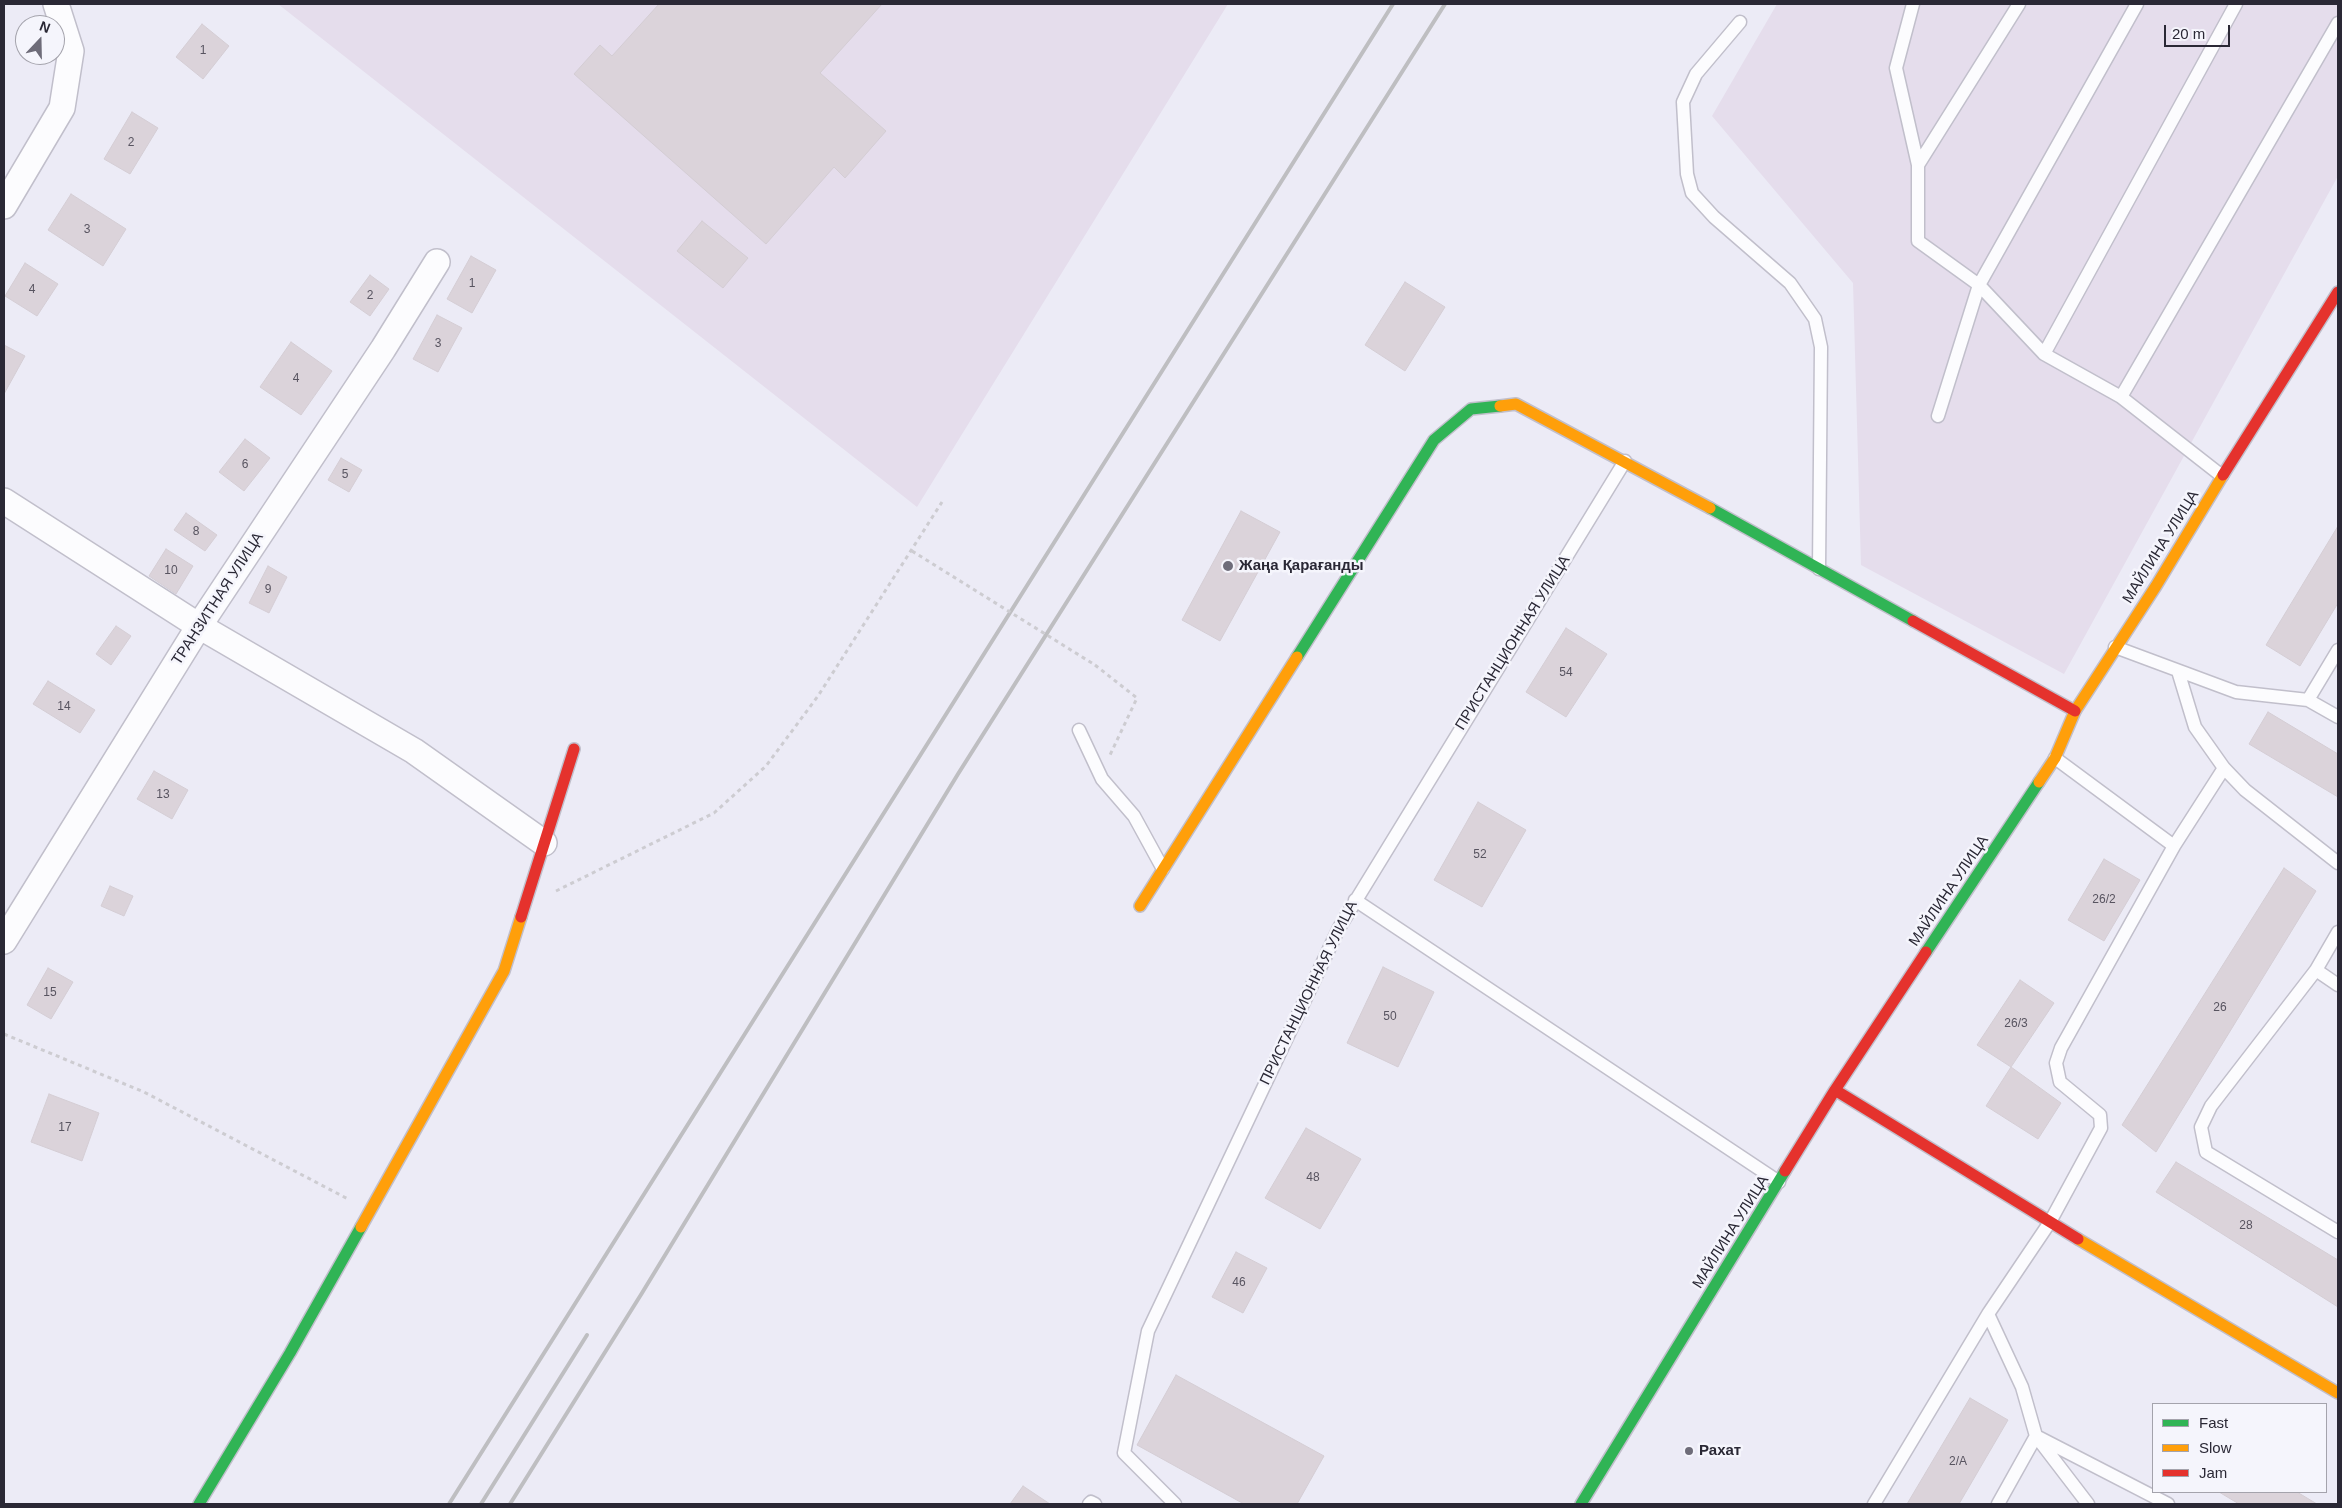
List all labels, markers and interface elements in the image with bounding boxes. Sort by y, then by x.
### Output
north arrow [15,15,65,65]
scale bar [2167,15,2233,47]
text: N [37,18,53,36]
text: 20 m [2172,25,2205,42]
house number: 1 [200,44,206,58]
house number: 2 [128,136,134,150]
house number: 3 [84,223,90,237]
house number: 1 [469,277,475,291]
house number: 4 [29,283,35,297]
house number: 2 [367,289,373,303]
house number: 3 [435,337,441,351]
house number: 4 [293,372,299,386]
house number: 6 [242,458,248,472]
house number: 5 [342,468,348,482]
street label: МАЙЛИНА УЛИЦА [2119,487,2203,607]
house number: 8 [193,525,199,539]
street label: ТРАНЗИТНАЯ УЛИЦА [168,529,268,669]
street label: ПРИСТАНЦИОННАЯ УЛИЦА [1452,552,1574,734]
place label: Жаңа Қарағанды [1239,557,1364,575]
marker: Жаңа Қарағанды [1221,559,1235,573]
house number: 10 [164,564,178,578]
house number: 9 [265,583,271,597]
house number: 54 [1559,666,1573,680]
house number: 14 [57,700,71,714]
house number: 13 [156,788,170,802]
street label: МАЙЛИНА УЛИЦА [1905,832,1993,950]
house number: 52 [1473,848,1487,862]
house number: 26/2 [2092,893,2116,907]
street label: ПРИСТАНЦИОННАЯ УЛИЦА [1257,898,1361,1088]
house number: 15 [43,986,57,1000]
house number: 26 [2213,1001,2227,1015]
house number: 50 [1383,1010,1397,1024]
house number: 26/3 [2004,1017,2028,1031]
house number: 17 [58,1121,72,1135]
house number: 48 [1306,1171,1320,1185]
street label: МАЙЛИНА УЛИЦА [1689,1172,1773,1292]
house number: 28 [2239,1219,2253,1233]
house number: 46 [1232,1276,1246,1290]
legend [2152,1403,2327,1493]
text: Fast [2199,1414,2228,1431]
text: Slow [2199,1439,2232,1456]
place label: Рахат [1699,1442,1741,1460]
marker: Рахат [1683,1445,1695,1457]
house number: 2/А [1949,1455,1967,1469]
text: Jam [2199,1464,2227,1481]

